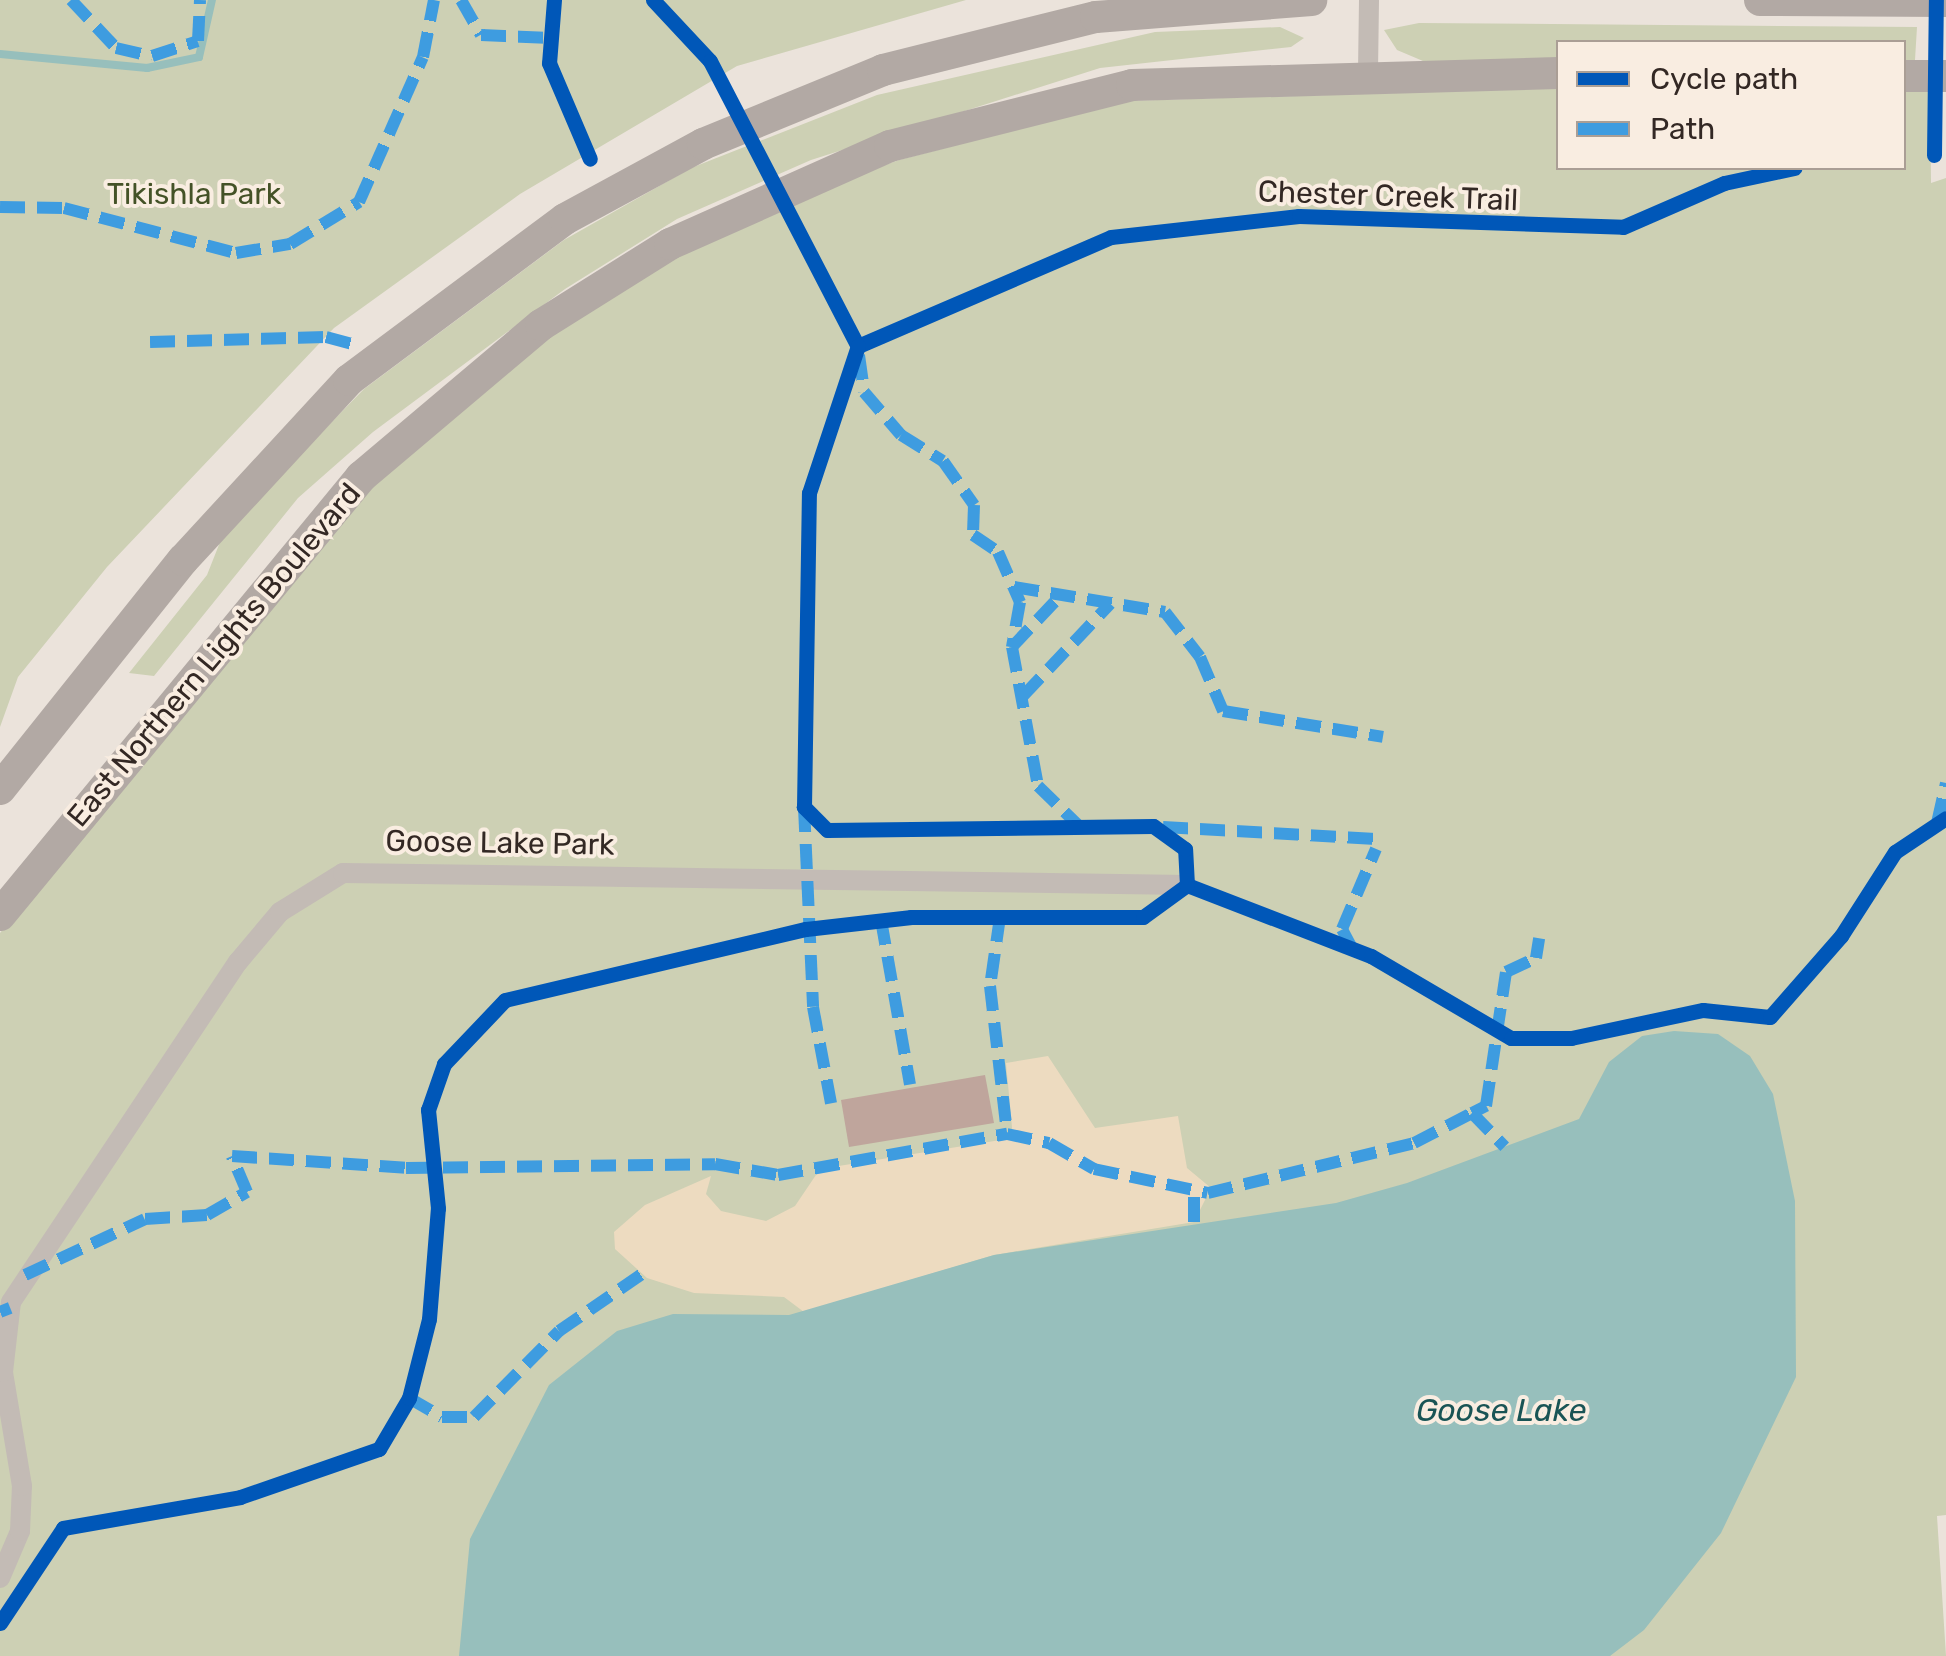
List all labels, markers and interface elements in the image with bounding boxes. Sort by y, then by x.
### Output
legend [1556,40,1906,170]
text: Cycle path [1650,61,1798,97]
text: Path [1650,111,1715,147]
street label: Chester Creek Trail [1256,173,1520,219]
park label: Tikishla Park [107,176,281,212]
street label: East Northern Lights Boulevard [60,476,368,834]
street label: Goose Lake Park [385,823,615,863]
water label: Goose Lake [1416,1391,1586,1429]

